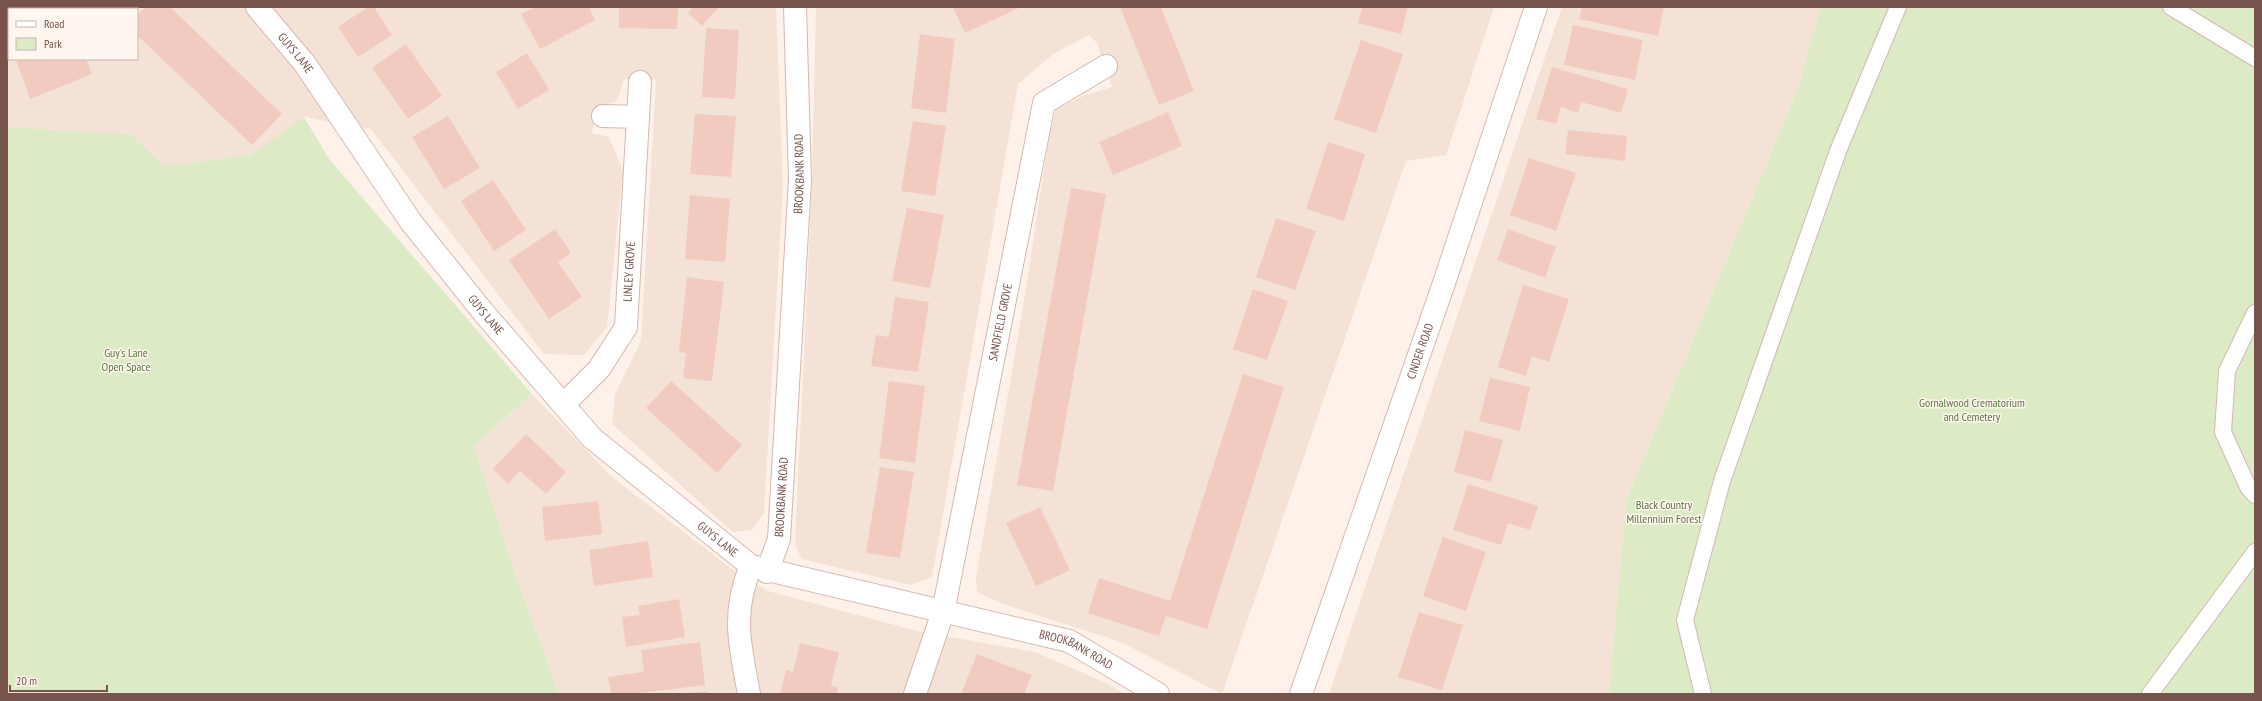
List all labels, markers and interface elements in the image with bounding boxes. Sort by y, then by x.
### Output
legend [8,8,138,60]
text: Road [44,16,64,31]
street label: GUYS LANE [275,29,317,76]
text: Park [44,36,62,51]
street label: BROOKBANK ROAD [790,134,807,214]
street label: LINLEY GROVE [619,241,638,302]
street label: SANDFIELD GROVE [985,282,1015,362]
street label: GUYS LANE [465,291,507,338]
street label: CINDER ROAD [1403,321,1437,381]
park label: Guy's Lane Open Space [102,345,150,374]
park label: Gornalwood Crematorium and Cemetery [1919,395,2025,424]
street label: BROOKBANK ROAD [771,457,791,538]
park label: Black Country Millennium Forest [1626,497,1702,526]
street label: GUYS LANE [695,518,741,560]
street label: BROOKBANK ROAD [1038,626,1116,672]
scale bar [10,667,107,693]
text: 20 m [16,673,37,688]

